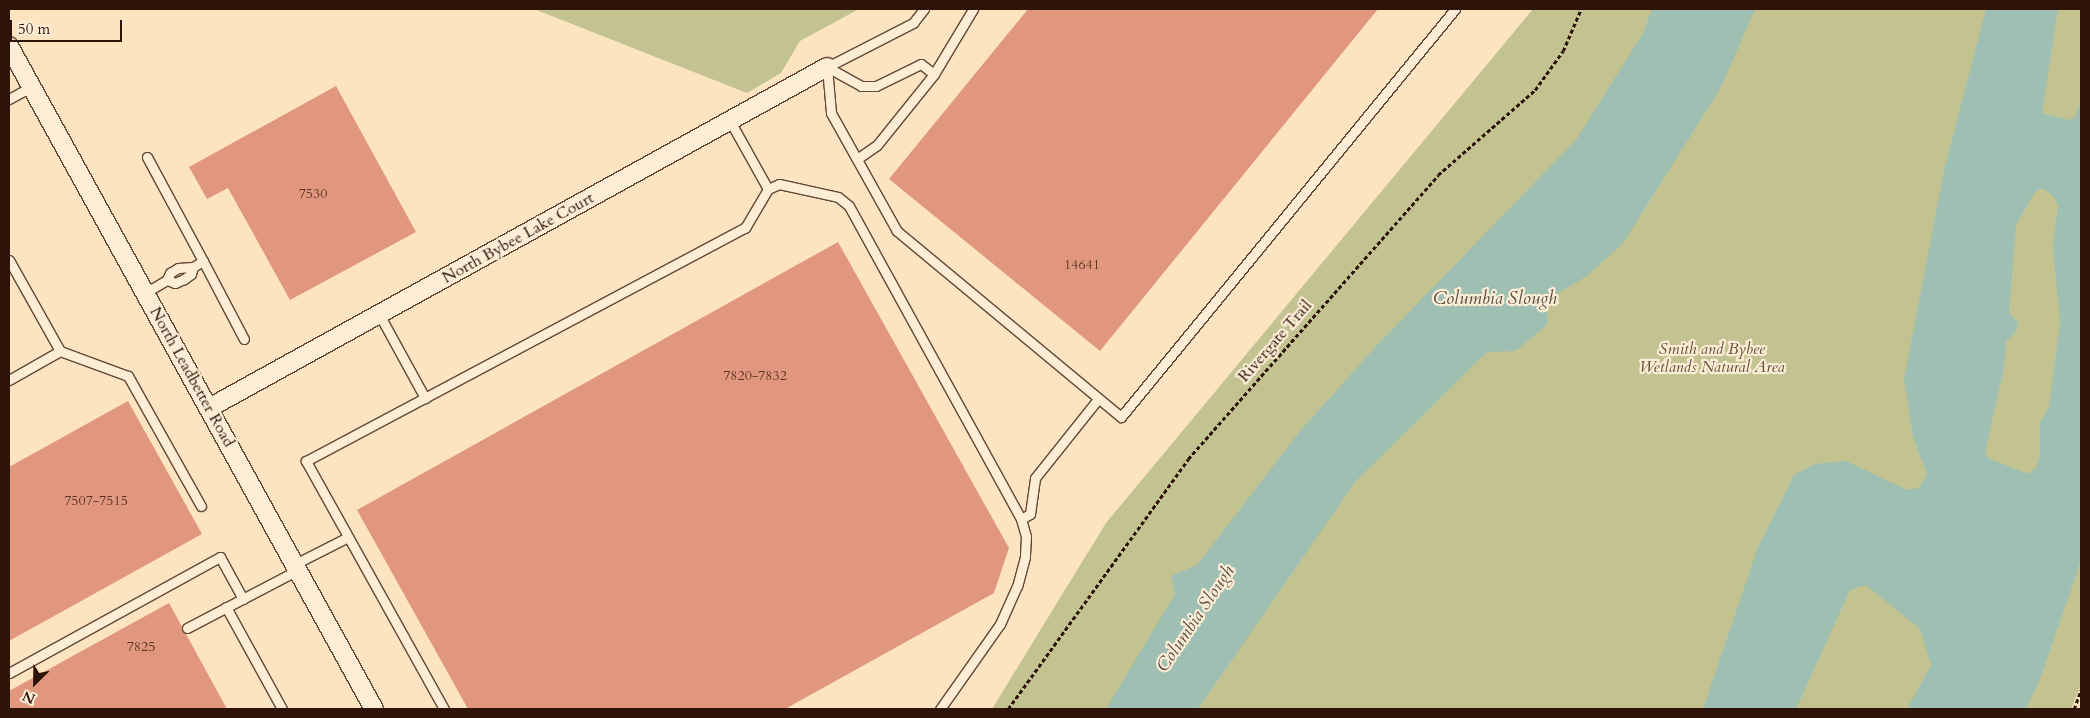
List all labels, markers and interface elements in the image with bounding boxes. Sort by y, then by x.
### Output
scale bar [12,10,125,42]
text: 50 m [18,19,50,39]
house number: 7530 [299,186,327,202]
street label: North Bybee Lake Court [439,188,597,288]
house number: 14641 [1064,257,1100,273]
water label: Columbia Slough [1433,288,1557,310]
street label: Rivergate Trail [1234,296,1316,386]
street label: North Leadbetter Road [146,304,238,450]
park label: Smith and Bybee Wetlands Natural Area [1639,339,1785,377]
house number: 7820-7832 [723,368,787,384]
house number: 7507-7515 [64,493,128,509]
water label: Columbia Slough [1152,562,1240,676]
house number: 7825 [127,639,155,655]
north arrow [10,658,60,708]
text: N [20,686,38,708]

